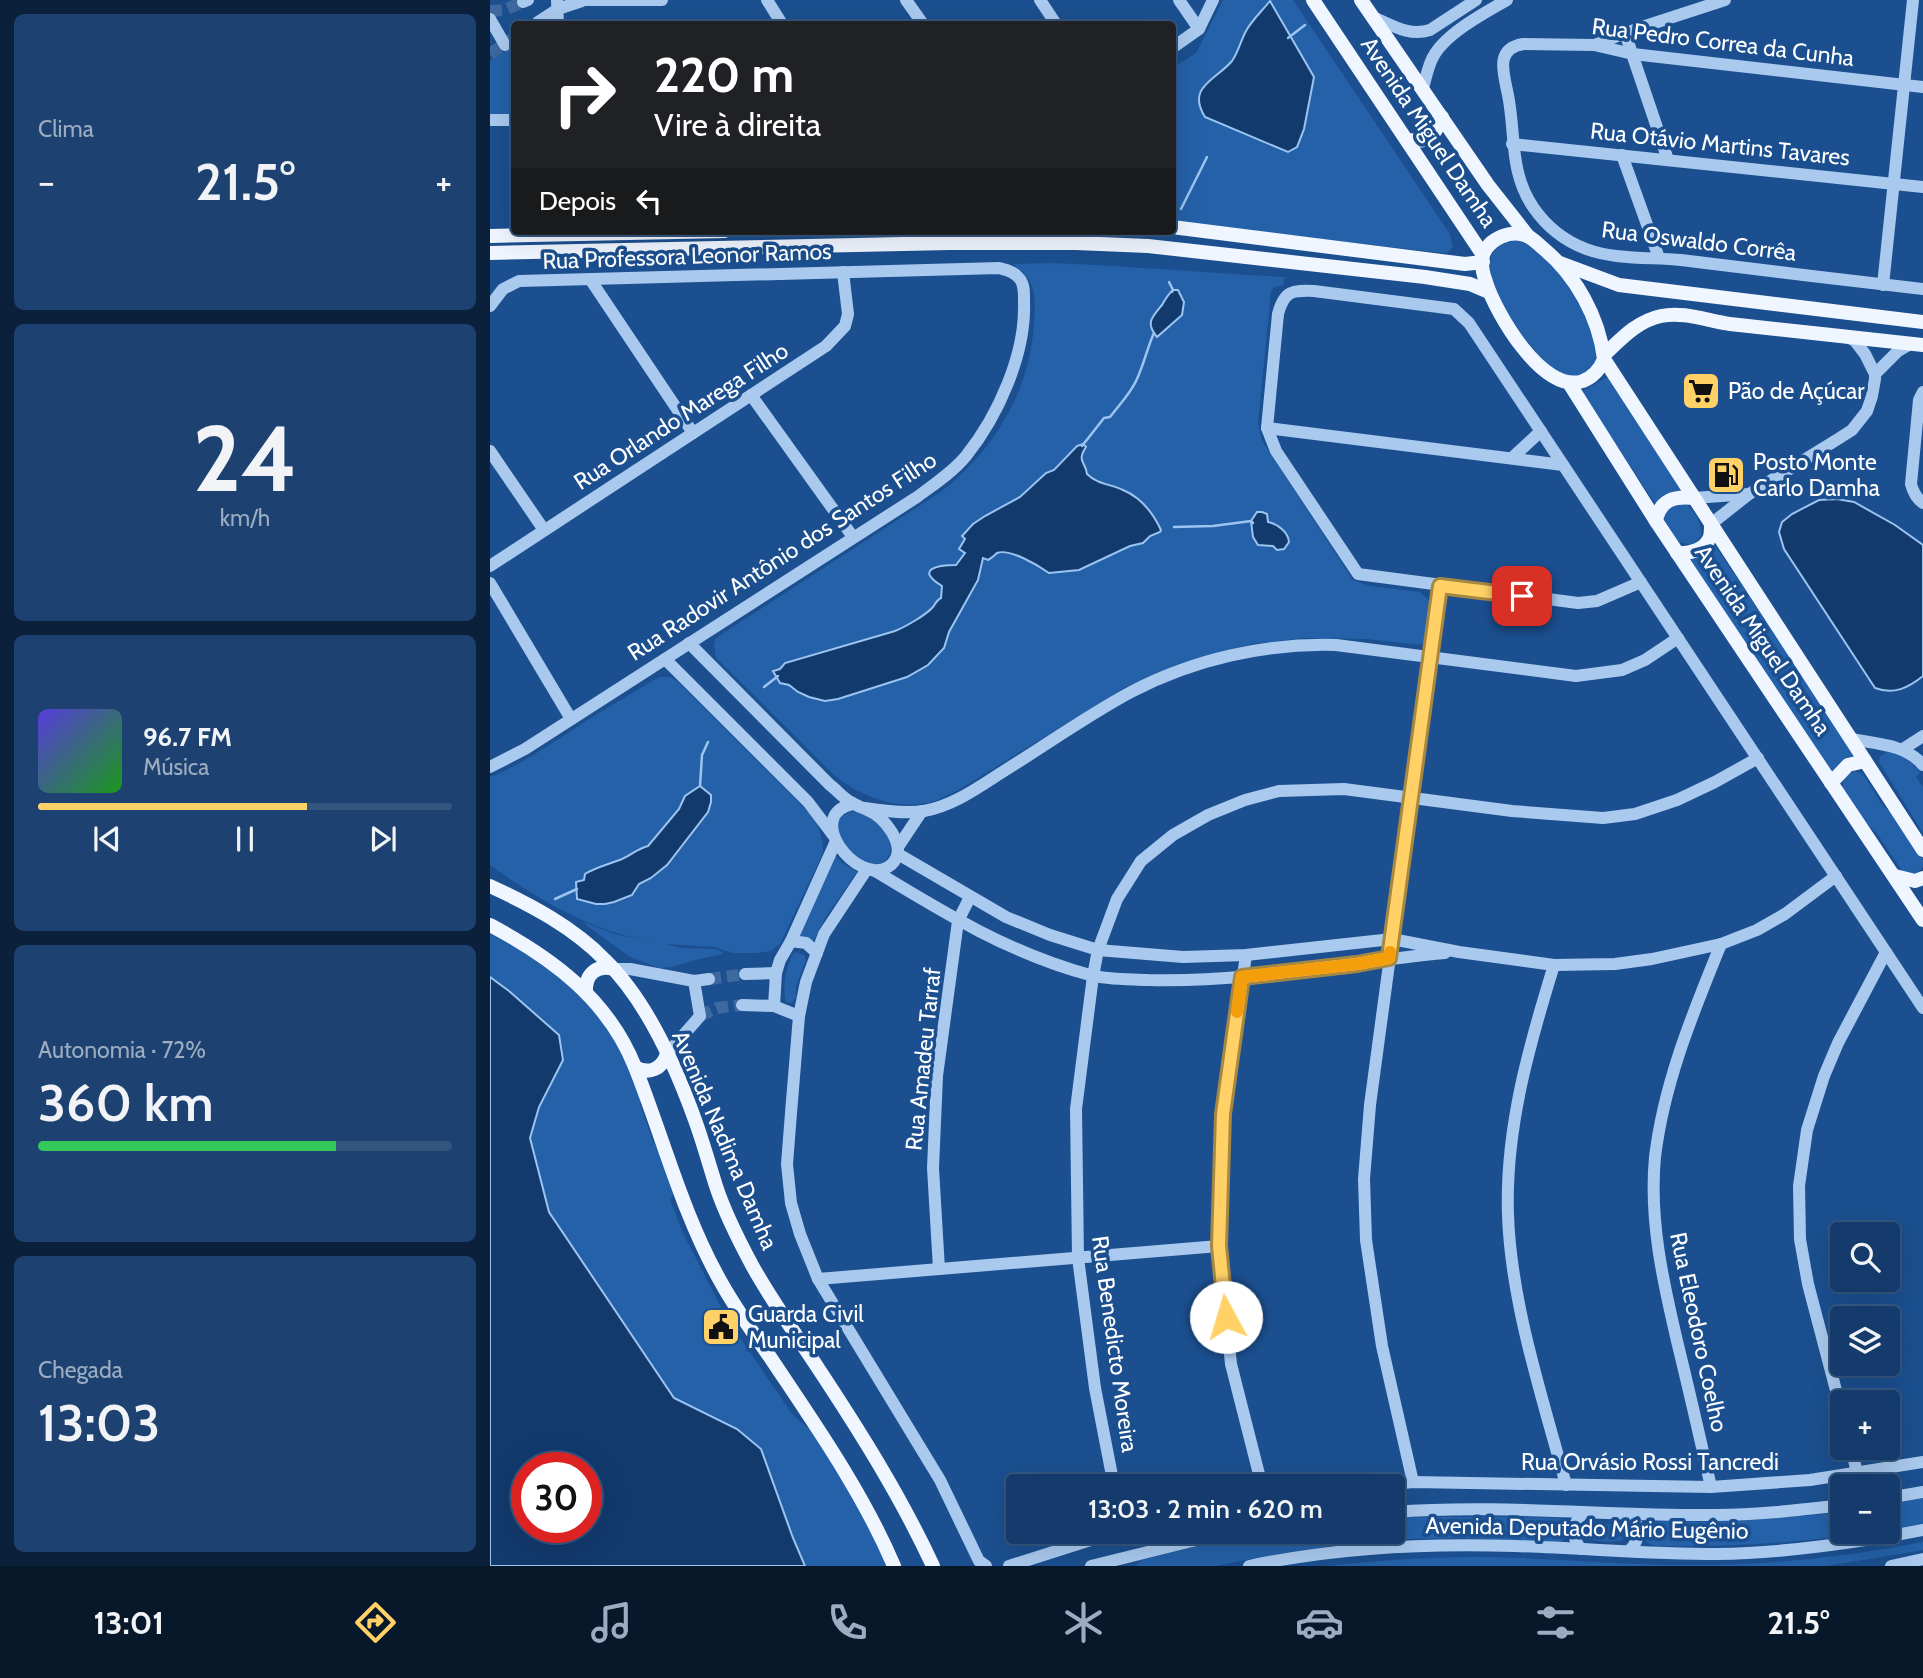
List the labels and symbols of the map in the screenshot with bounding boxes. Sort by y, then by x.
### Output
street label: Rua Pedro Correa da Cunha [1590,12,1856,72]
street label: Avenida Miguel Damha [1355,32,1503,232]
street label: Rua Otávio Martins Tavares [1589,116,1851,172]
street label: Rua Oswaldo Corrêa [1600,215,1798,267]
street label: Rua Professora Leonor Ramos [542,237,832,275]
street label: Rua Orlando Marega Filho [569,336,793,496]
supermarket icon: Pão de Açúcar [1680,370,1722,412]
place label: Pão de Açúcar [1728,377,1865,405]
street label: Rua Radovir Antônio dos Santos Filho [622,445,942,667]
place label: Posto Monte Carlo Damha [1753,448,1880,502]
fuel station icon: Posto Monte Carlo Damha [1705,454,1747,496]
street label: Avenida Miguel Damha [1689,540,1837,740]
pin [1492,566,1552,626]
street label: Rua Amadeu Tarraf [899,966,947,1152]
street label: Avenida Nadima Damha [666,1026,784,1254]
street label: Rua Eleodoro Coelho [1664,1230,1734,1434]
street label: Rua Benedicto Moreira [1086,1234,1144,1454]
position arrow [1189,1280,1263,1354]
place label: Guarda Civil Municipal [748,1300,864,1354]
public building icon: Guarda Civil Municipal [700,1306,742,1348]
street label: Rua Orvásio Rossi Tancredi [1521,1448,1779,1476]
speed limit sign: 30 [511,1452,602,1543]
street label: Avenida Deputado Mário Eugênio [1425,1511,1749,1545]

